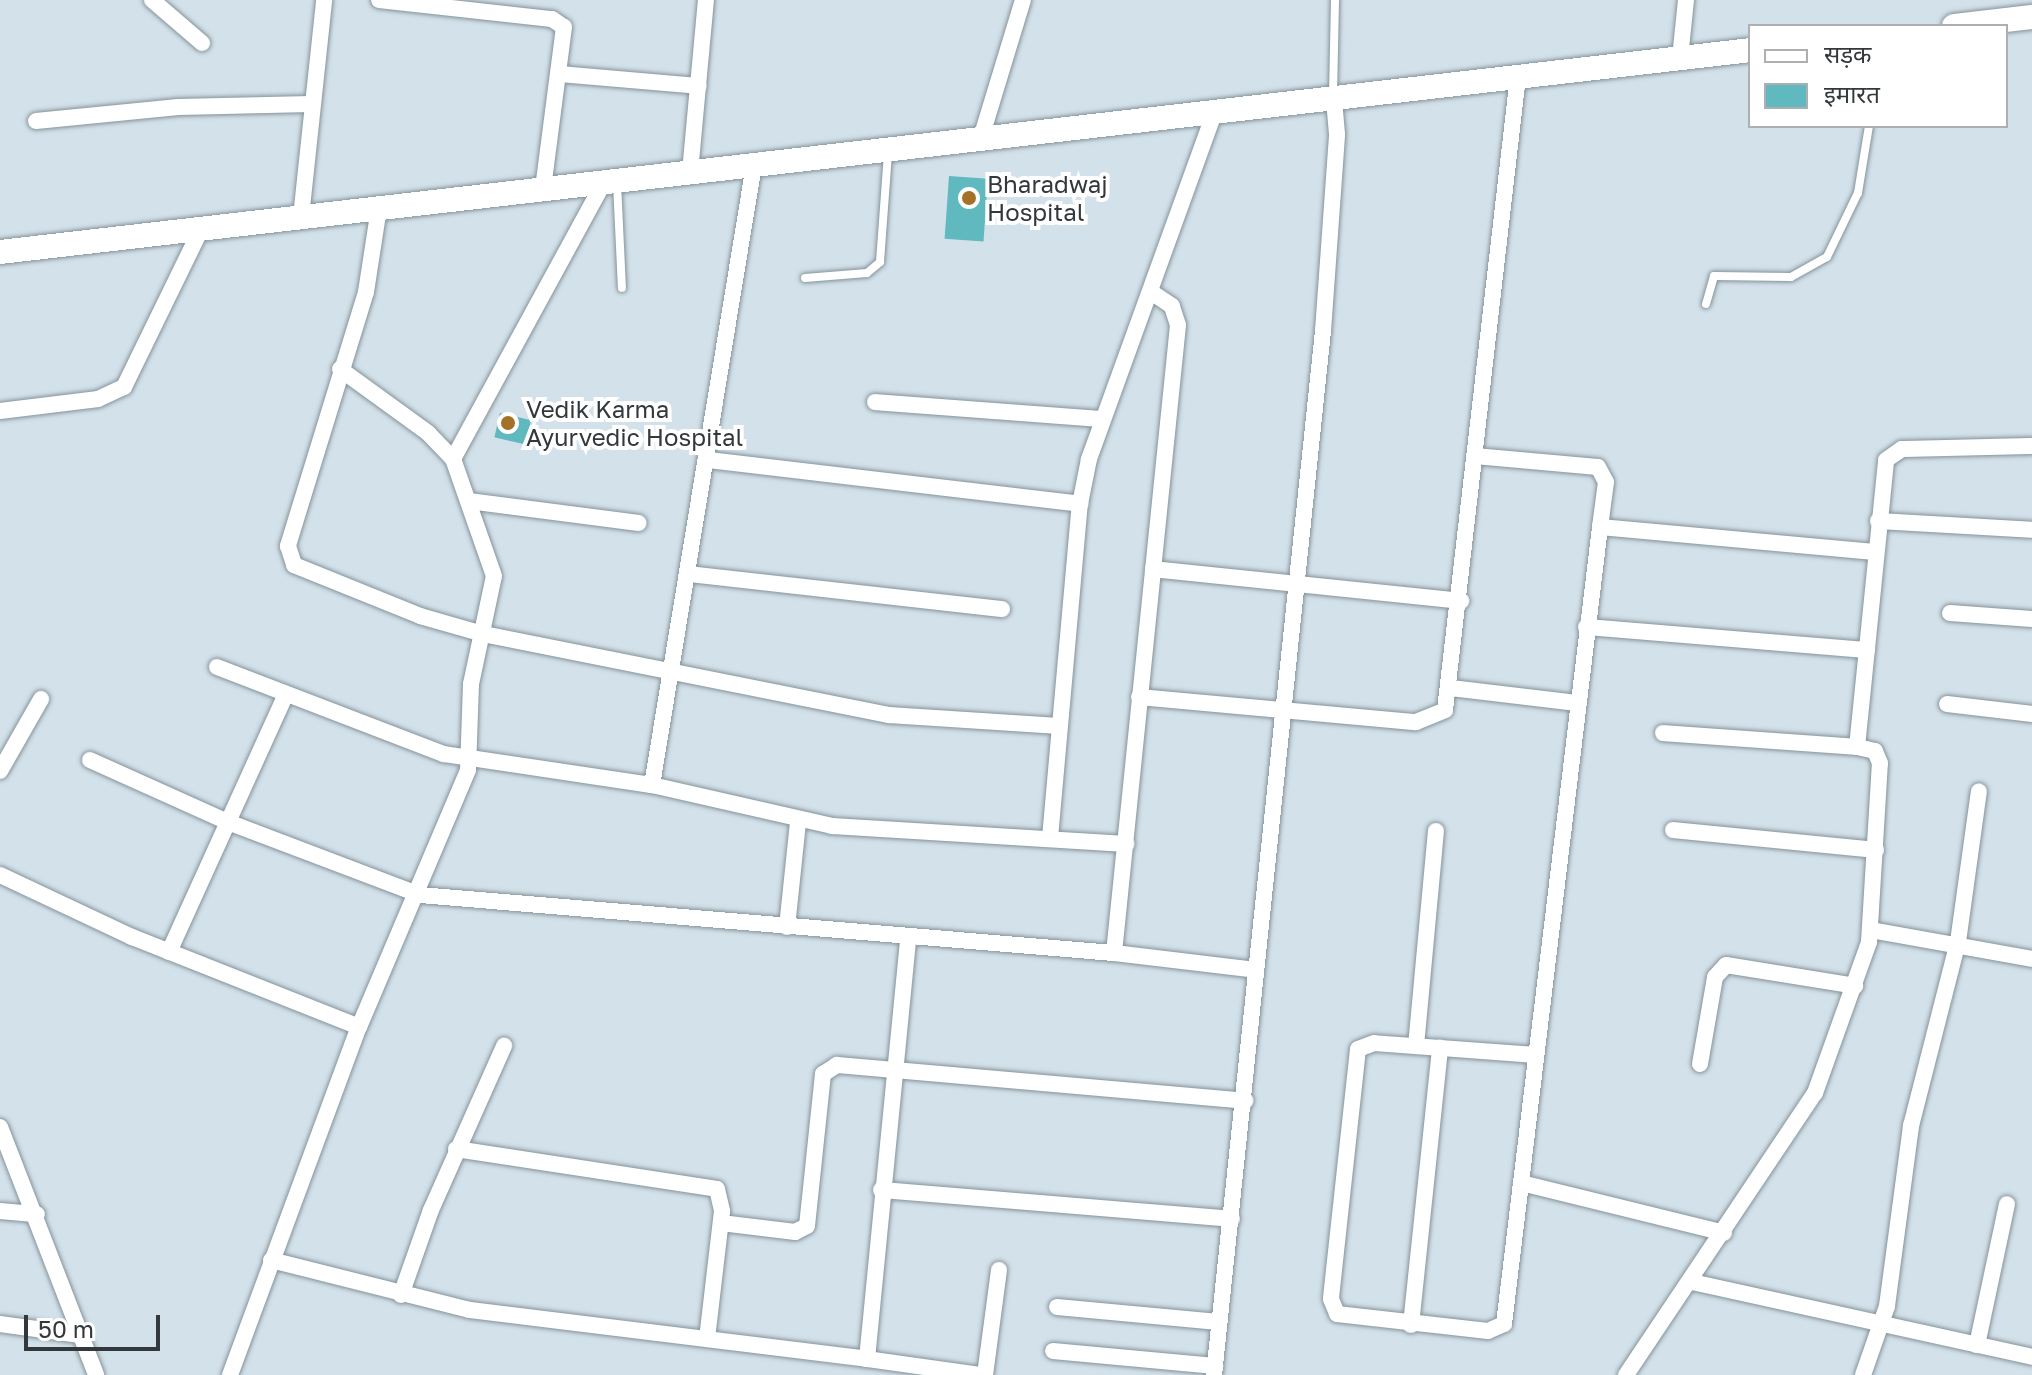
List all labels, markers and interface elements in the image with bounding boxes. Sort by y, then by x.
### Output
legend [1748,24,2008,128]
text: सड़क [1824,39,1872,68]
text: इमारत [1824,79,1880,108]
place label: Bharadwaj Hospital [987,170,1108,226]
marker: Bharadwaj Hospital [958,187,980,209]
place label: Vedik Karma Ayurvedic Hospital [526,395,743,451]
marker: Vedik Karma Ayurvedic Hospital [497,412,519,434]
scale bar [28,1299,164,1349]
text: 50 m [38,1314,94,1343]

